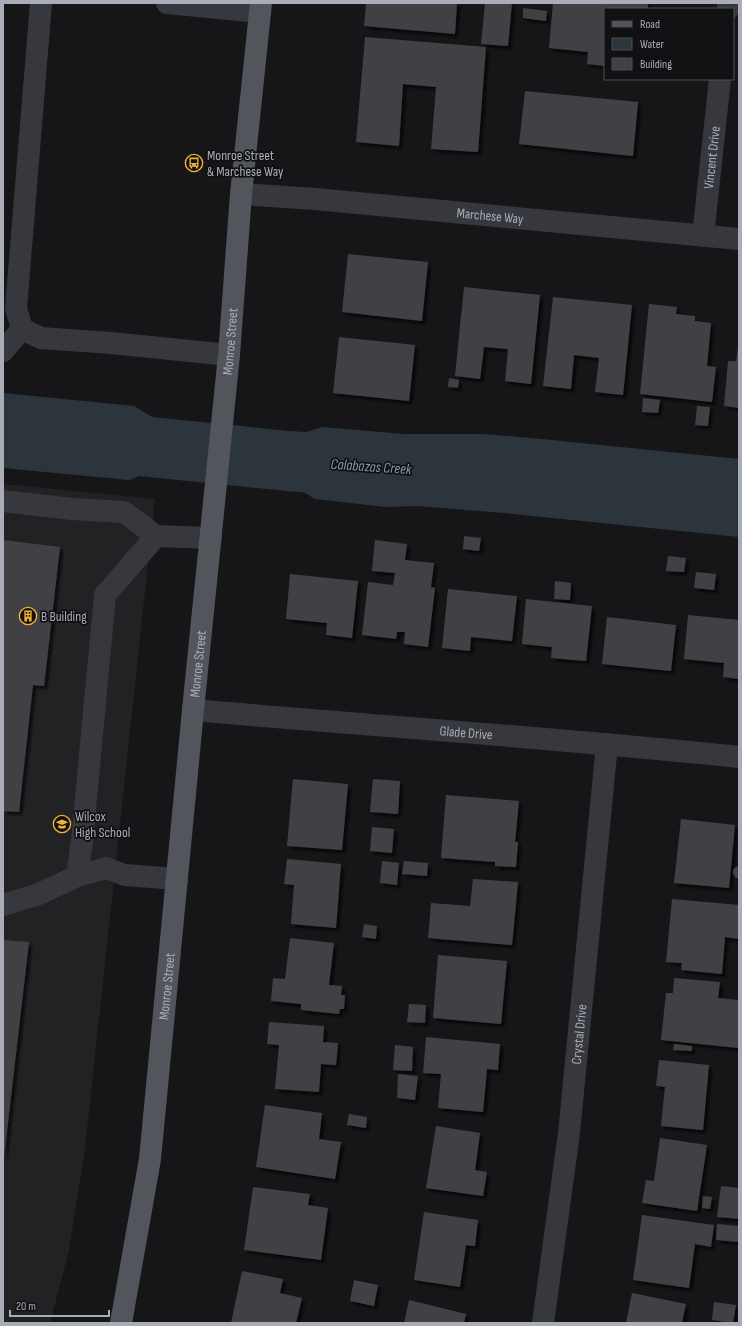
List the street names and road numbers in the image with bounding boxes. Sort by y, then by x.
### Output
street label: Vincent Drive [700,125,723,190]
street label: Marchese Way [456,204,525,227]
street label: Monroe Street [219,307,241,376]
street label: Monroe Street [186,630,210,698]
street label: Glade Drive [439,722,493,743]
street label: Monroe Street [155,952,178,1021]
street label: Crystal Drive [567,1003,590,1065]

